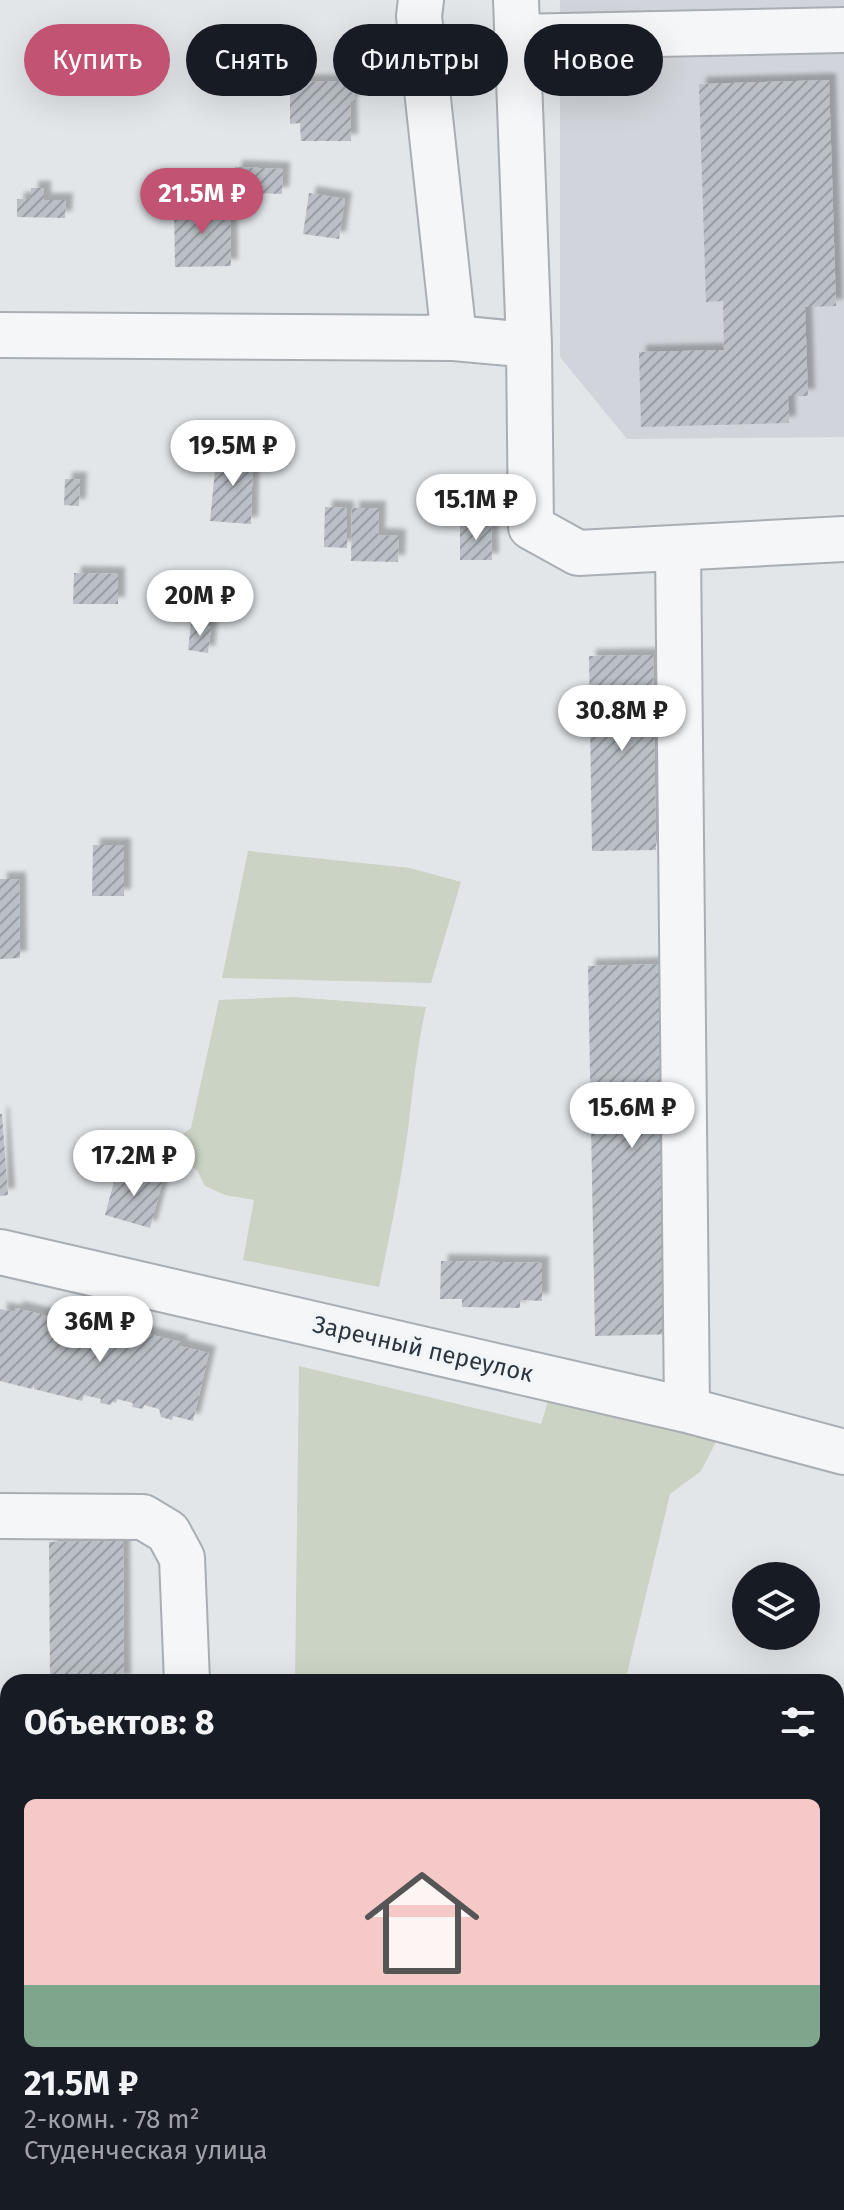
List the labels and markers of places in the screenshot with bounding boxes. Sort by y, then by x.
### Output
pin: 21.5M ₽ [128,168,276,236]
pin: 19.5M ₽ [159,420,307,488]
pin: 15.1M ₽ [402,474,550,542]
pin: 20M ₽ [144,570,256,638]
pin: 30.8M ₽ [548,685,696,753]
pin: 15.6M ₽ [558,1082,706,1150]
pin: 17.2M ₽ [60,1130,208,1198]
pin: 36M ₽ [44,1296,156,1364]

